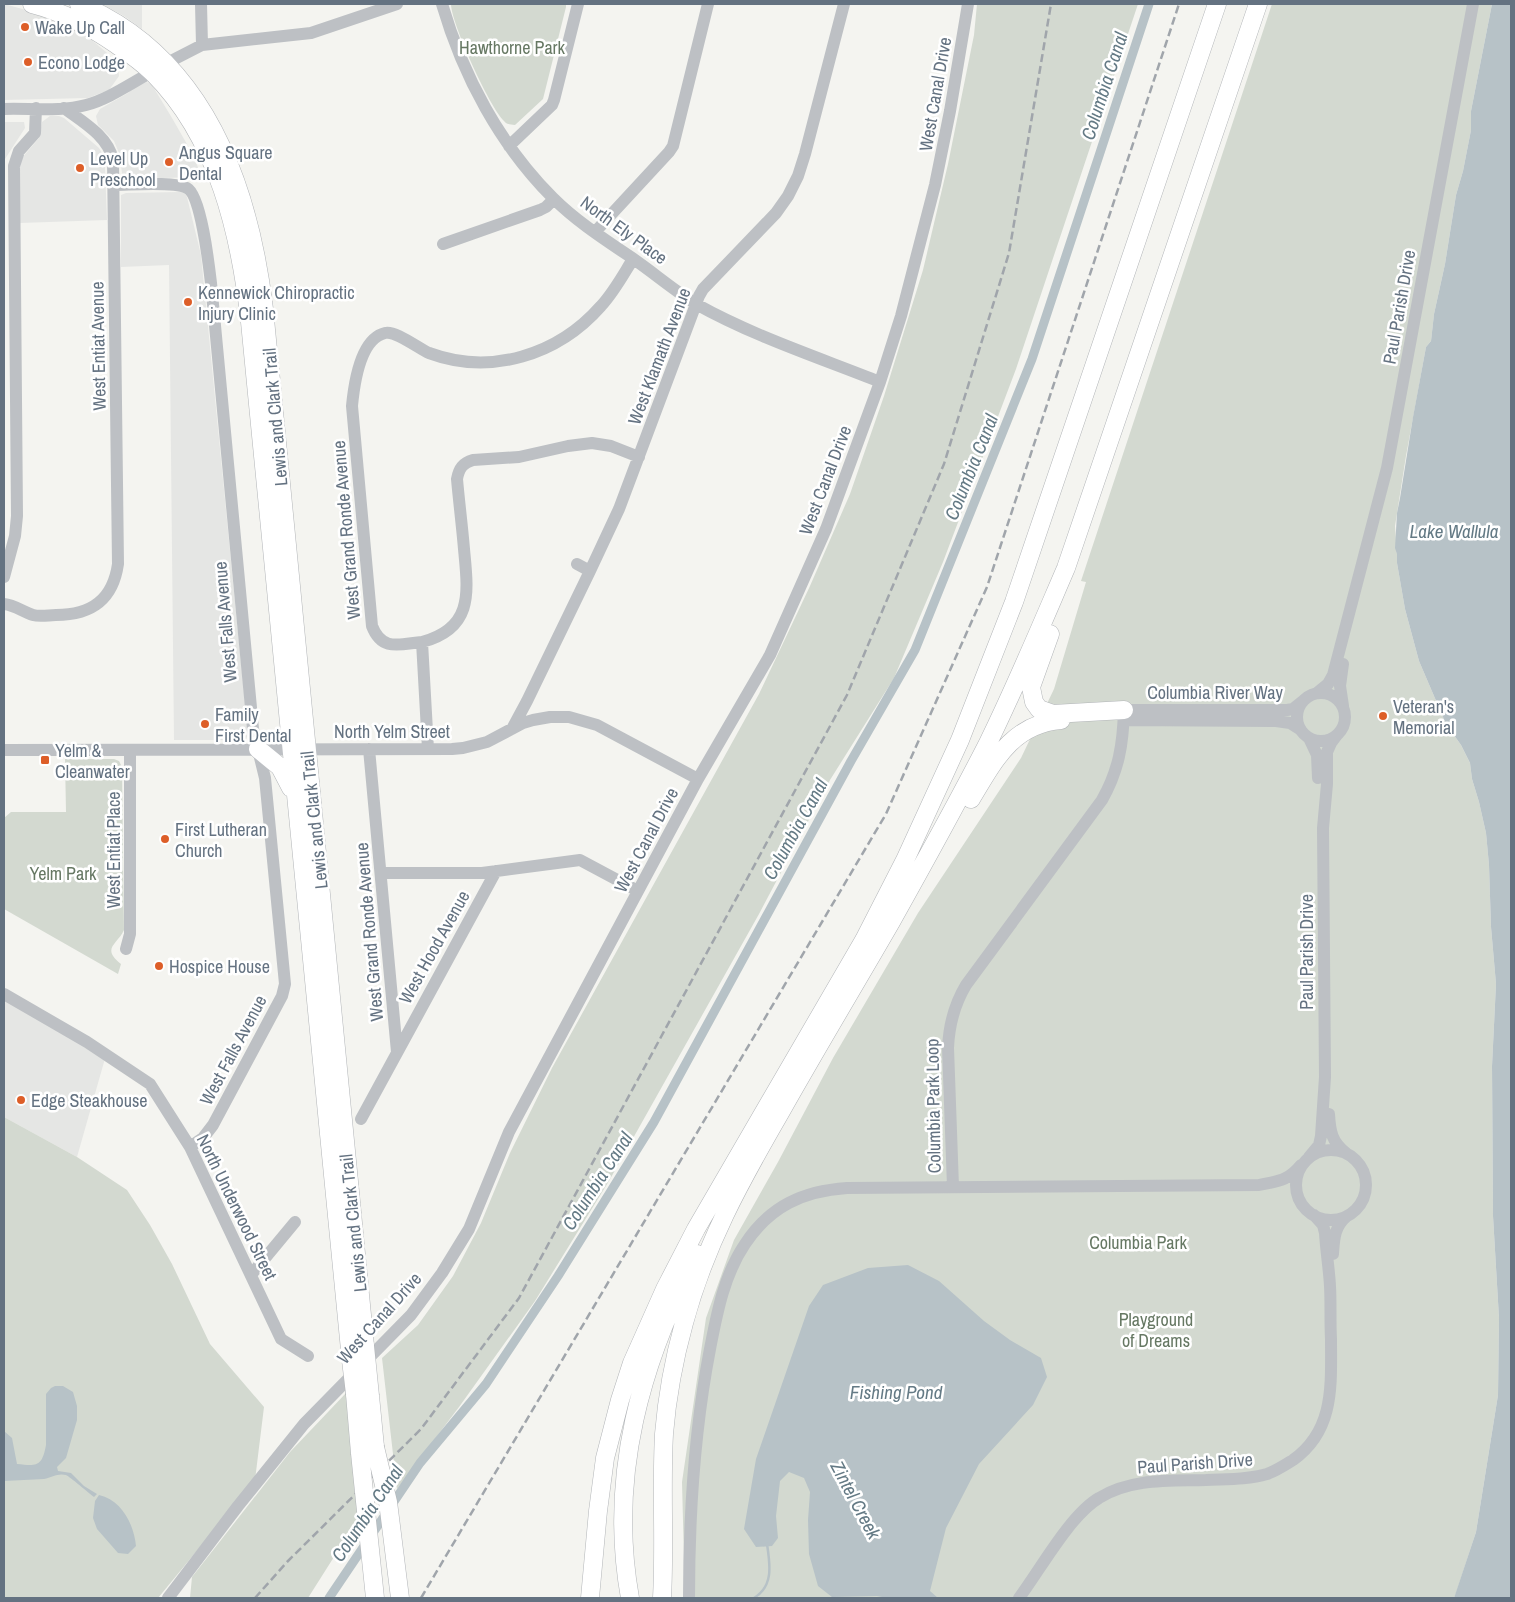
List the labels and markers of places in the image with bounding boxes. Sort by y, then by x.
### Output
place label: Wake Up Call [35,15,125,40]
marker: Wake Up Call [19,21,31,33]
place label: Econo Lodge [38,50,125,75]
marker: Econo Lodge [22,56,34,68]
place label: Angus Square Dental [178,140,273,186]
place label: Level Up Preschool [90,146,156,192]
marker: Angus Square Dental [163,156,175,168]
marker: Level Up Preschool [74,162,86,174]
place label: Kennewick Chiropractic Injury Clinic [198,280,355,326]
marker: Kennewick Chiropractic Injury Clinic [182,296,194,308]
place label: Veteran's Memorial [1393,694,1455,740]
place label: Family First Dental [215,702,291,748]
marker: Veteran's Memorial [1377,710,1389,722]
marker: Family First Dental [199,718,211,730]
place label: Yelm & Cleanwater [55,738,130,784]
marker: Yelm & Cleanwater [39,754,51,766]
place label: First Lutheran Church [175,817,267,863]
marker: First Lutheran Church [159,833,171,845]
place label: Hospice House [169,954,270,979]
marker: Hospice House [153,960,165,972]
place label: Edge Steakhouse [31,1088,148,1113]
marker: Edge Steakhouse [15,1094,27,1106]

